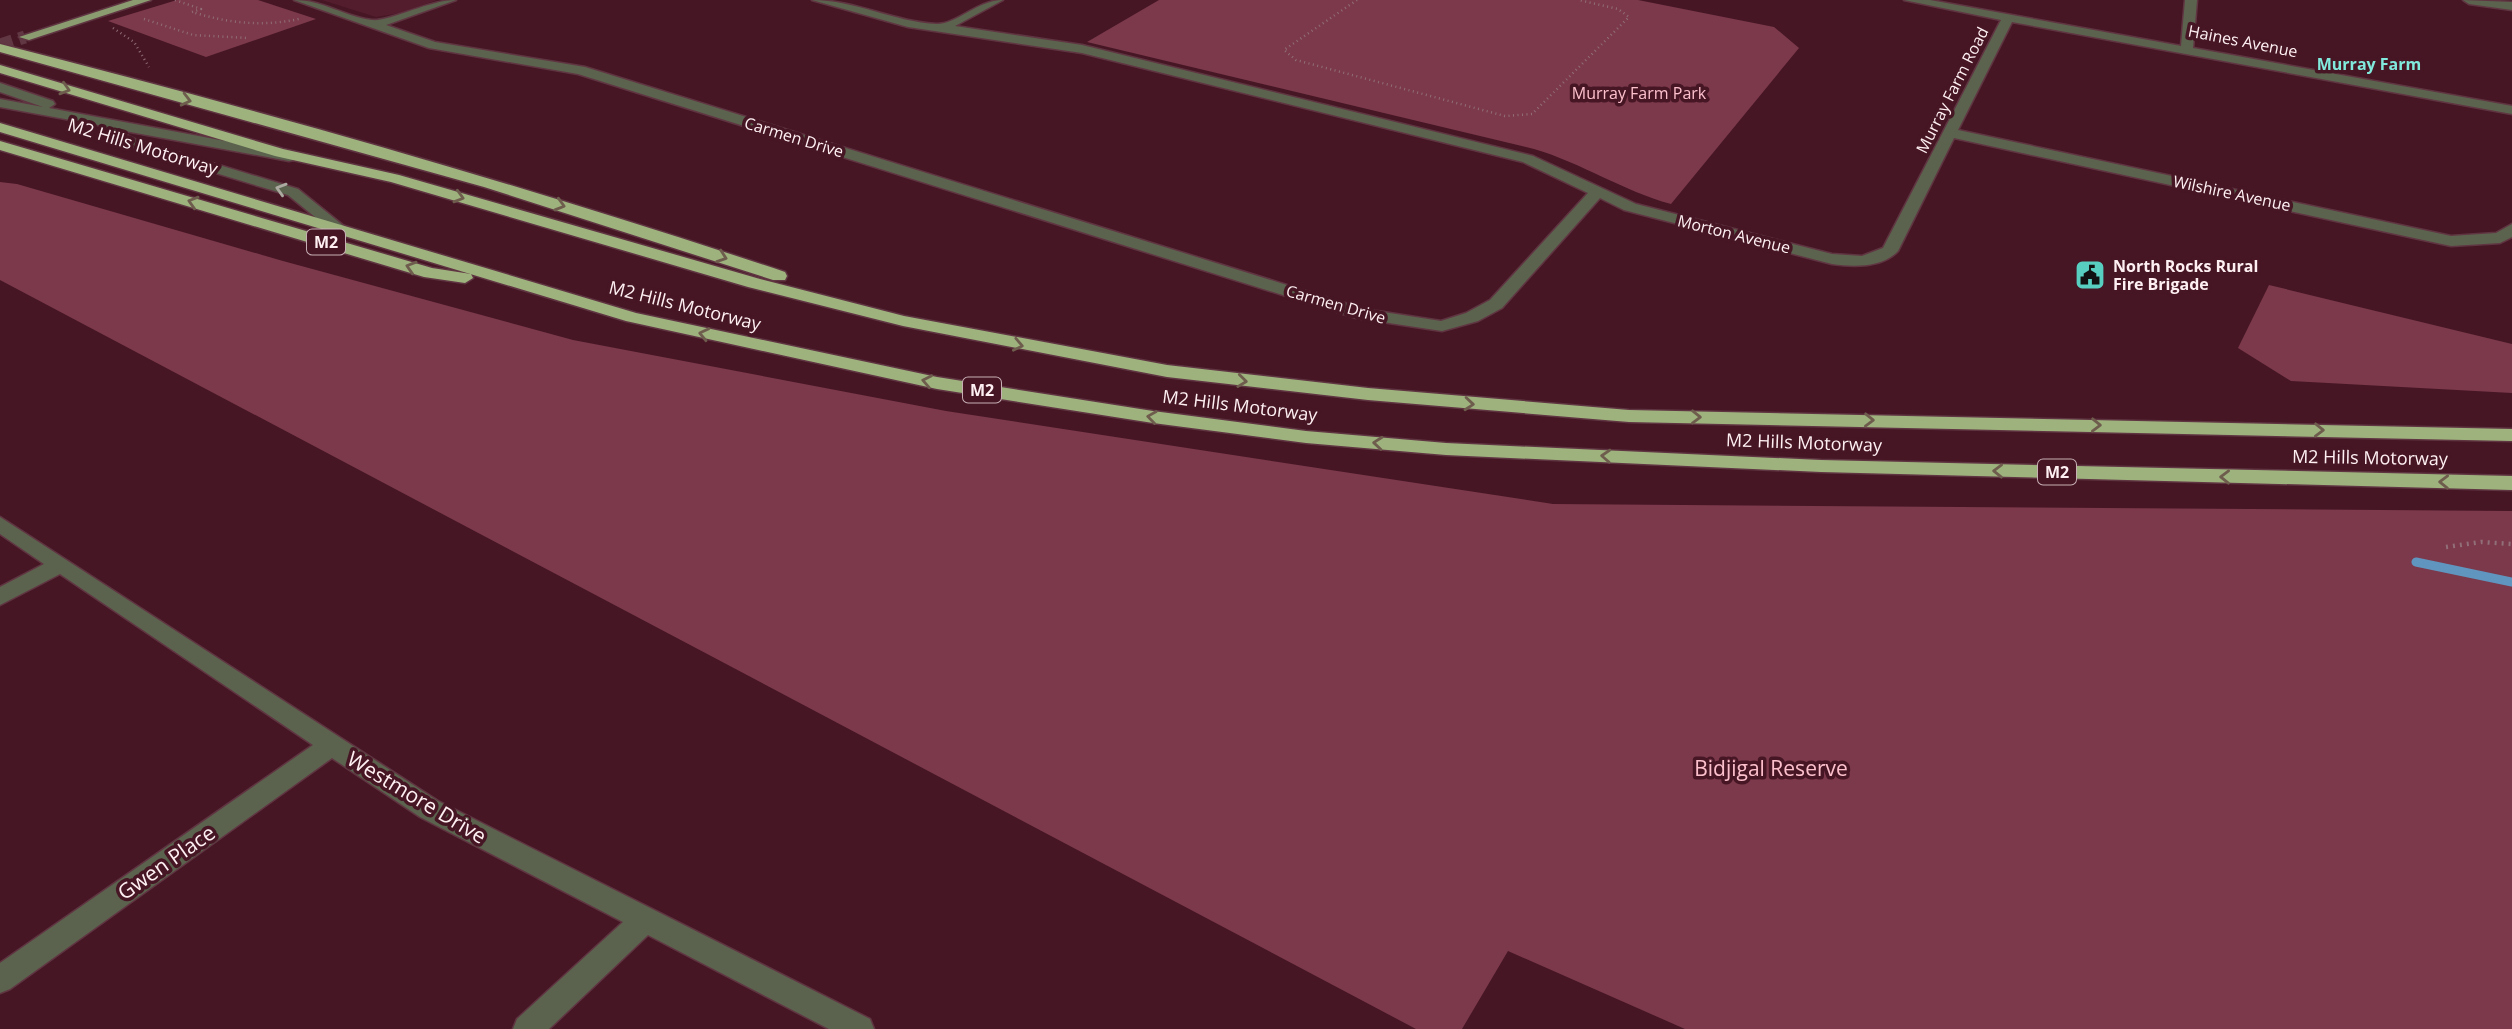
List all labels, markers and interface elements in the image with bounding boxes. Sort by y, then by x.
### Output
street label: Haines Avenue [2186,20,2300,62]
street label: Murray Farm Road [1911,23,1993,157]
district label: Murray Farm [2317,53,2421,75]
one-way arrow [59,80,71,95]
park label: Murray Farm Park [1572,82,1707,104]
one-way arrow [180,92,192,106]
street label: M2 Hills Motorway [65,112,222,181]
street label: Carmen Drive [742,112,846,162]
street label: Wilshire Avenue [2171,170,2293,216]
one-way arrow [276,183,288,197]
one-way arrow [453,189,465,204]
one-way arrow [187,195,199,210]
one-way arrow [554,197,566,212]
street label: Morton Avenue [1675,209,1793,259]
road number: M2 [307,230,345,254]
one-way arrow [716,248,728,262]
place label: North Rocks Rural Fire Brigade [2113,255,2258,295]
public building icon: North Rocks Rural Fire Brigade [2073,258,2107,292]
one-way arrow [405,260,417,275]
street label: M2 Hills Motorway [606,274,764,336]
street label: Carmen Drive [1284,279,1388,329]
one-way arrow [698,328,710,343]
one-way arrow [1012,337,1024,352]
one-way arrow [1237,373,1248,388]
one-way arrow [921,374,933,389]
road number: M2 [963,378,1001,402]
street label: M2 Hills Motorway [1161,384,1320,427]
one-way arrow [1464,396,1475,411]
one-way arrow [1146,409,1157,424]
one-way arrow [1691,409,1702,425]
one-way arrow [1864,412,1875,428]
one-way arrow [2091,417,2102,432]
one-way arrow [2314,422,2325,437]
street label: M2 Hills Motorway [1726,427,1883,457]
one-way arrow [1372,436,1383,451]
street label: M2 Hills Motorway [2292,444,2449,470]
one-way arrow [1601,449,1612,464]
road number: M2 [2038,460,2076,485]
one-way arrow [1992,463,2003,478]
one-way arrow [2219,469,2230,484]
one-way arrow [2438,474,2449,489]
street label: Westmore Drive [342,744,492,850]
park label: Bidjigal Reserve [1694,754,1848,782]
street label: Gwen Place [112,818,220,906]

